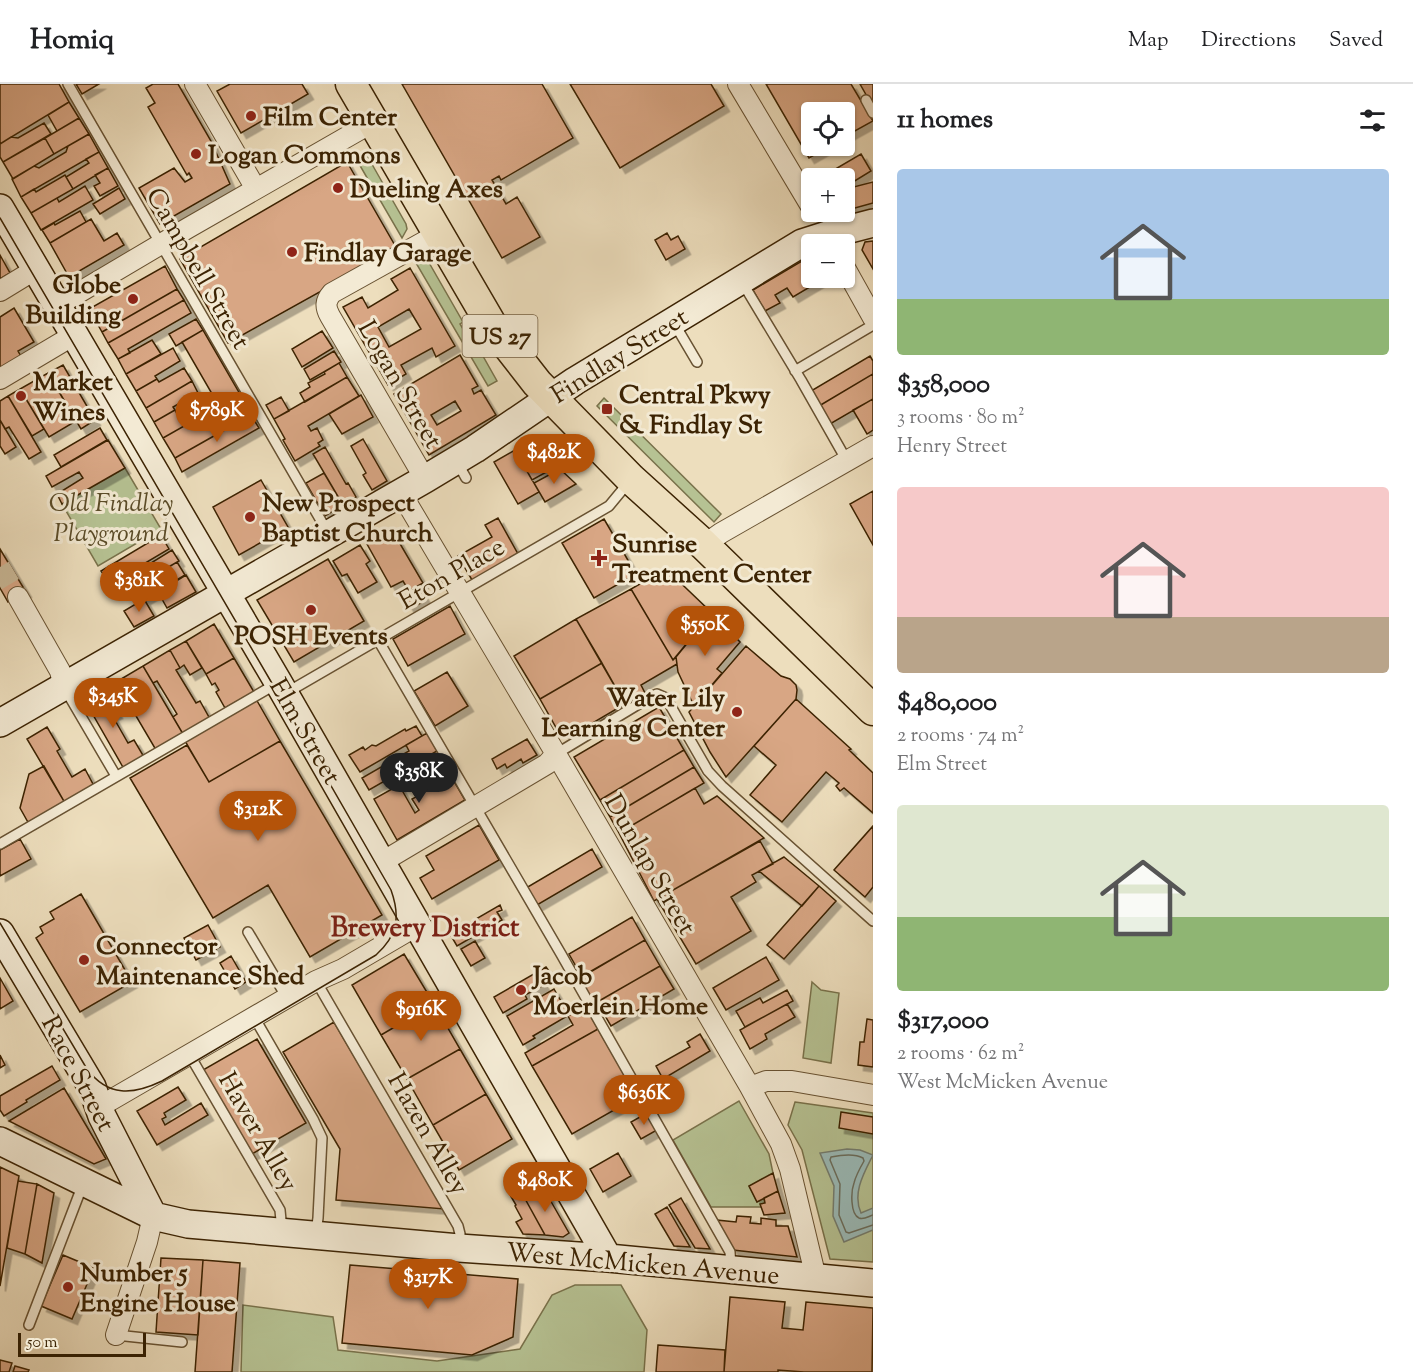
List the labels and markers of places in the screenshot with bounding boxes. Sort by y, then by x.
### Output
place label: Film Center [263,100,397,137]
marker: Film Center [244,109,258,123]
place label: Logan Commons [208,138,400,175]
marker: Logan Commons [189,147,203,161]
place label: Dueling Axes [350,172,503,209]
marker: Dueling Axes [331,181,345,195]
place label: Findlay Garage [304,236,472,273]
marker: Findlay Garage [285,245,299,259]
place label: Globe Building [25,268,121,335]
marker: Globe Building [126,292,140,306]
place label: Market Wines [33,365,113,432]
place label: Central Pkwy & Findlay St [619,378,771,445]
marker: Market Wines [14,389,28,403]
pin: $789K [175,392,259,443]
marker: Central Pkwy & Findlay St [600,402,614,416]
pin: $482K [512,434,596,485]
place label: New Prospect Baptist Church [262,486,434,553]
marker: New Prospect Baptist Church [243,510,257,524]
place label: Sunrise Treatment Center [612,527,812,594]
marker: Sunrise Treatment Center [590,549,608,567]
pin: $381K [97,562,181,613]
marker: POSH Events [304,603,318,617]
pin: $550K [663,606,747,657]
place label: POSH Events [234,619,388,656]
pin: $345K [71,678,155,729]
place label: Water Lily Learning Center [542,681,725,748]
marker: Water Lily Learning Center [730,705,744,719]
pin: $358K [377,753,461,804]
pin: $312K [216,791,300,842]
place label: Connector Maintenance Shed [96,929,305,996]
marker: Connector Maintenance Shed [77,953,91,967]
place label: Jacob Moerlein Home [531,959,708,1026]
marker: Jacob Moerlein Home [514,983,528,997]
pin: $916K [379,991,463,1042]
pin: $636K [602,1075,686,1126]
pin: $480K [503,1162,587,1213]
place label: Number 5 Engine House [80,1256,236,1323]
pin: $317K [386,1259,470,1310]
marker: Number 5 Engine House [61,1280,75,1294]

